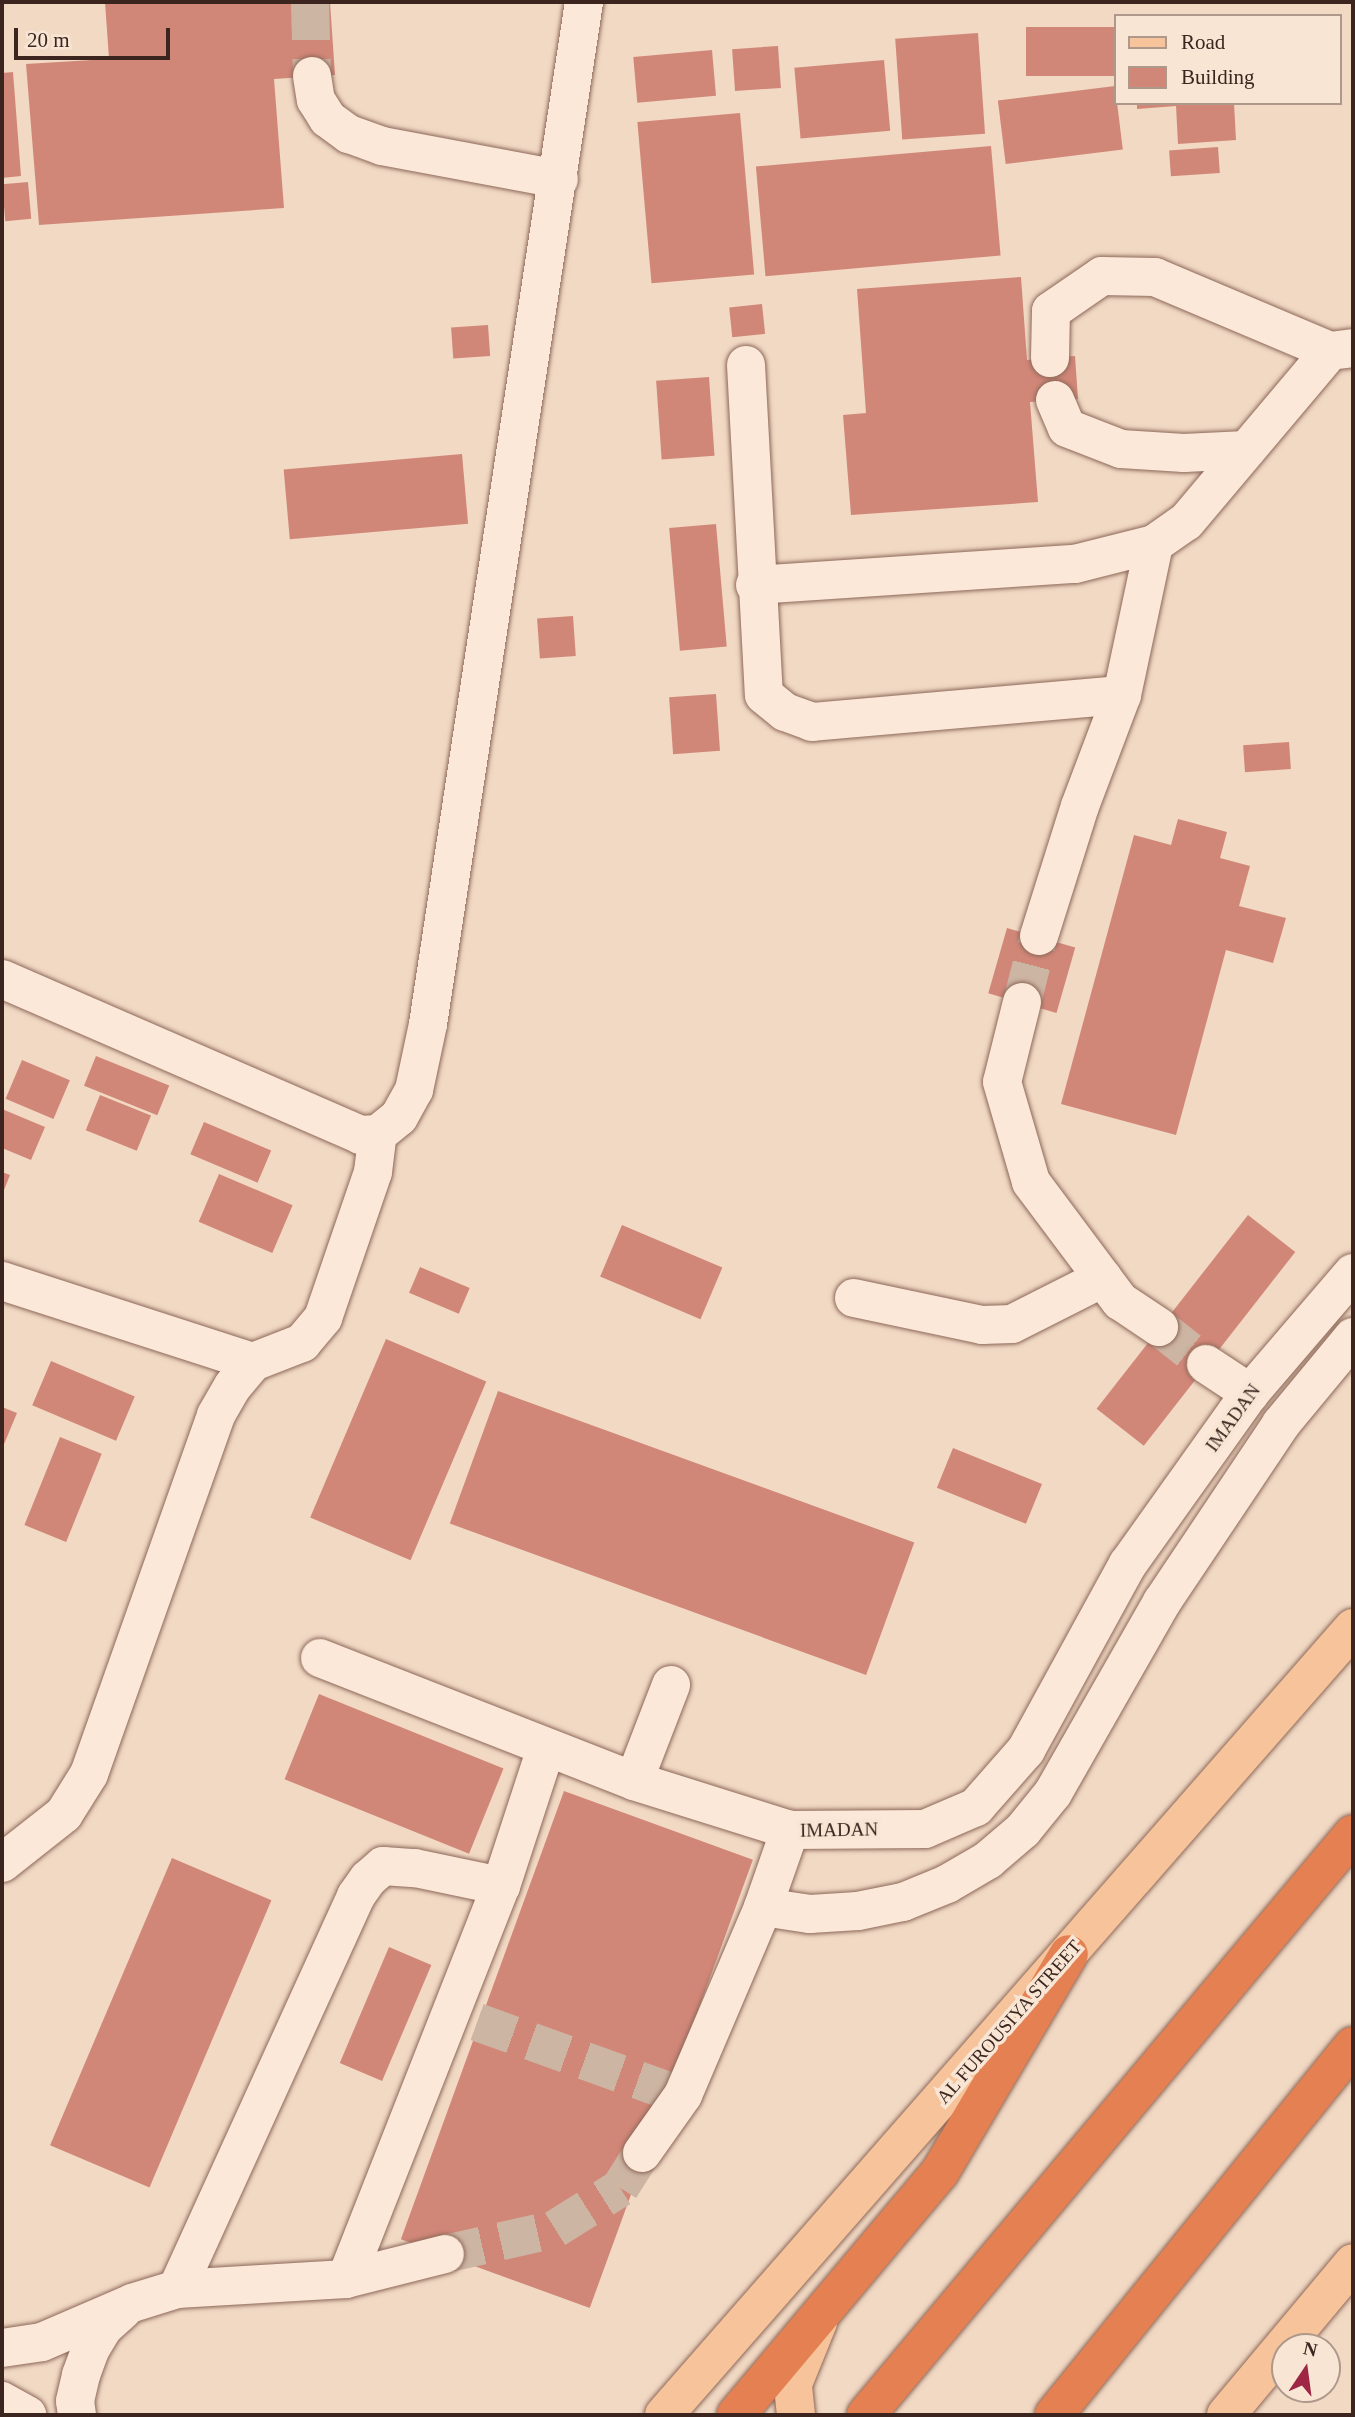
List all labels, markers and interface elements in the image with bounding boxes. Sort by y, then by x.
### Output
scale bar [18,14,173,58]
legend [1114,14,1341,105]
text: 20 m [27,28,70,52]
text: Road [1181,30,1225,54]
text: Building [1181,65,1255,89]
street label: IMADAN [1201,1380,1265,1456]
street label: IMADAN [800,1818,878,1842]
street label: AL FUROUSIYA STREET [931,1935,1087,2109]
north arrow [1271,2333,1341,2403]
text: N [1301,2337,1319,2361]

